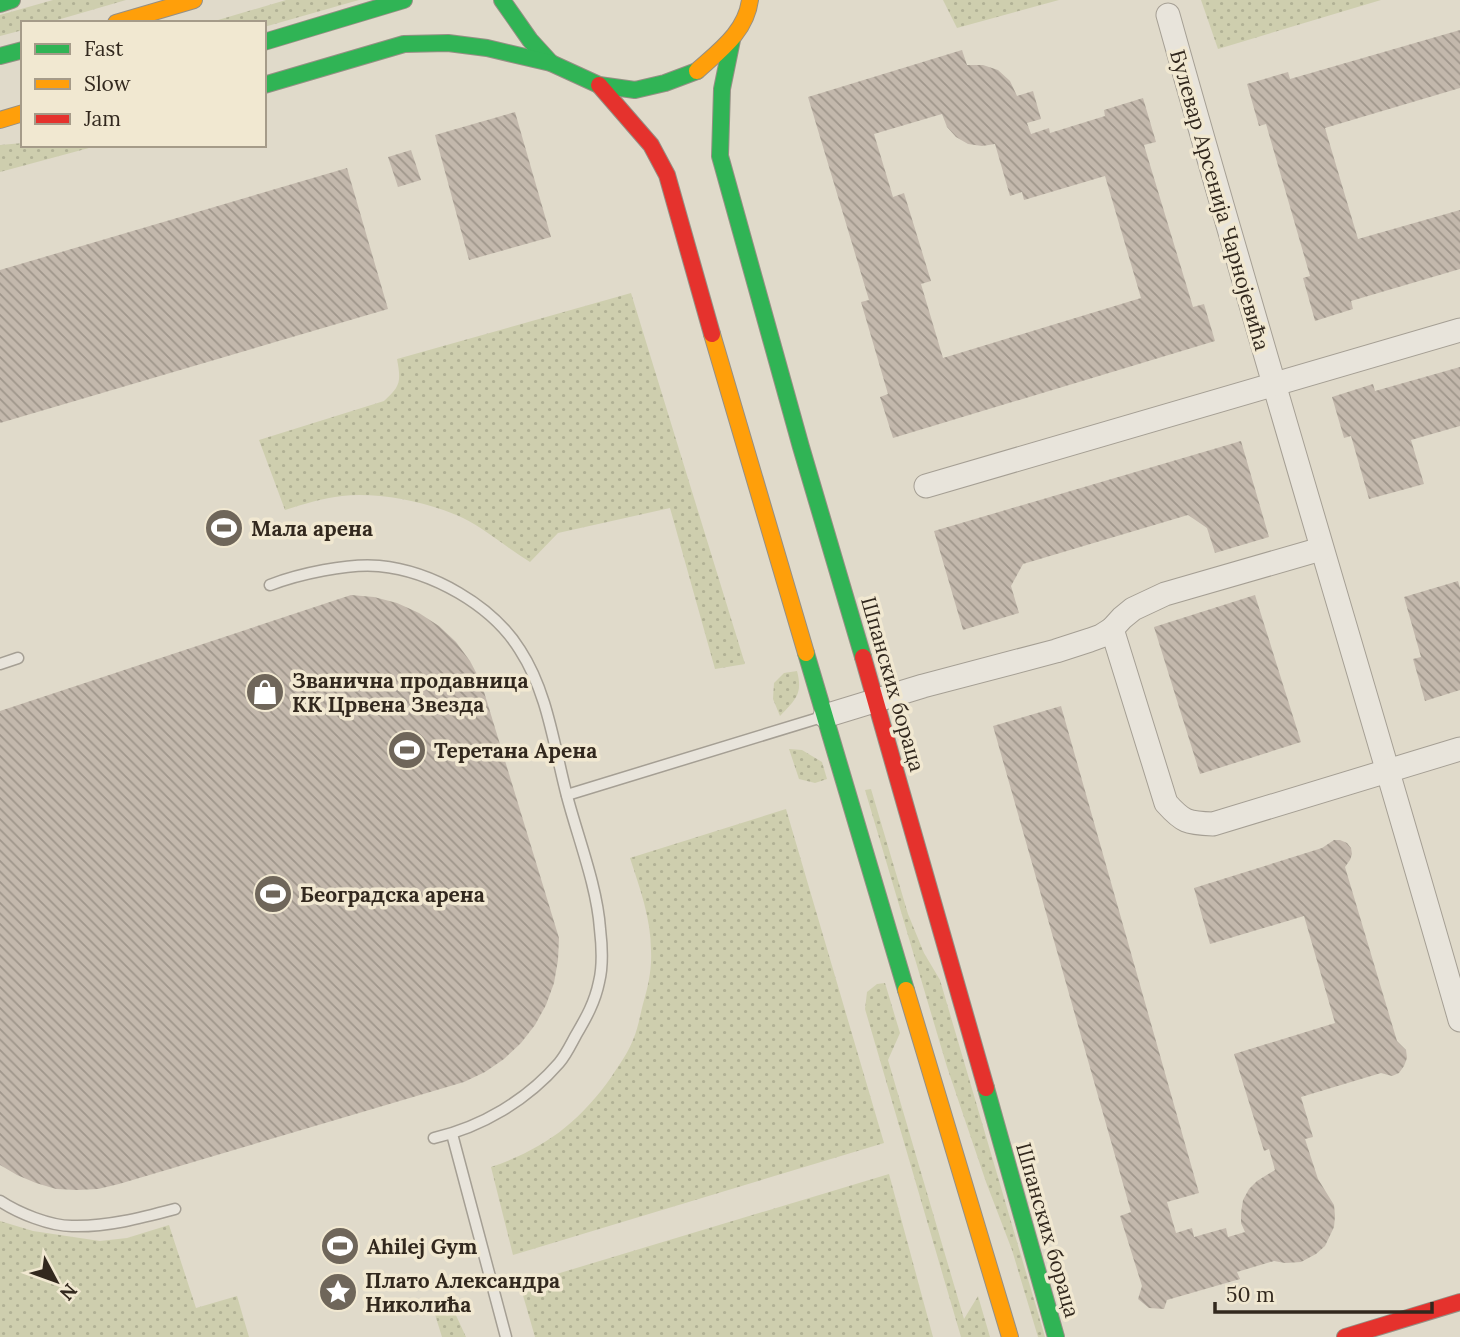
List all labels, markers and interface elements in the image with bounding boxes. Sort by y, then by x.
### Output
legend [21,21,266,147]
text: Fast [84,35,124,62]
street label: Булевар Арсенија Чарнојевића [1164,46,1276,354]
text: Slow [84,70,131,97]
text: Jam [83,105,121,132]
sports icon: Мала арена [203,507,245,549]
place label: Мала арена [251,515,373,542]
street label: Шпанских бораца [855,593,931,775]
place label: Званична продавница КК Црвена Звезда [292,667,528,718]
shop icon: Званична продавница КК Црвена Звезда [244,671,286,713]
sports icon: Теретана Арена [386,729,428,771]
place label: Теретана Арена [434,737,597,764]
sports icon: Београдска арена [252,873,294,915]
place label: Београдска арена [300,881,485,908]
street label: Шпанских бораца [1010,1139,1086,1321]
sports icon: Ahilej Gym [319,1225,361,1267]
place label: Ahilej Gym [367,1233,477,1260]
north arrow [21,1246,91,1316]
place label: Плато Александра Николића [365,1267,560,1318]
scale bar [1215,1270,1432,1314]
place icon: Плато Александра Николића [317,1271,359,1313]
text: N [55,1279,83,1306]
text: 50 m [1226,1281,1275,1308]

